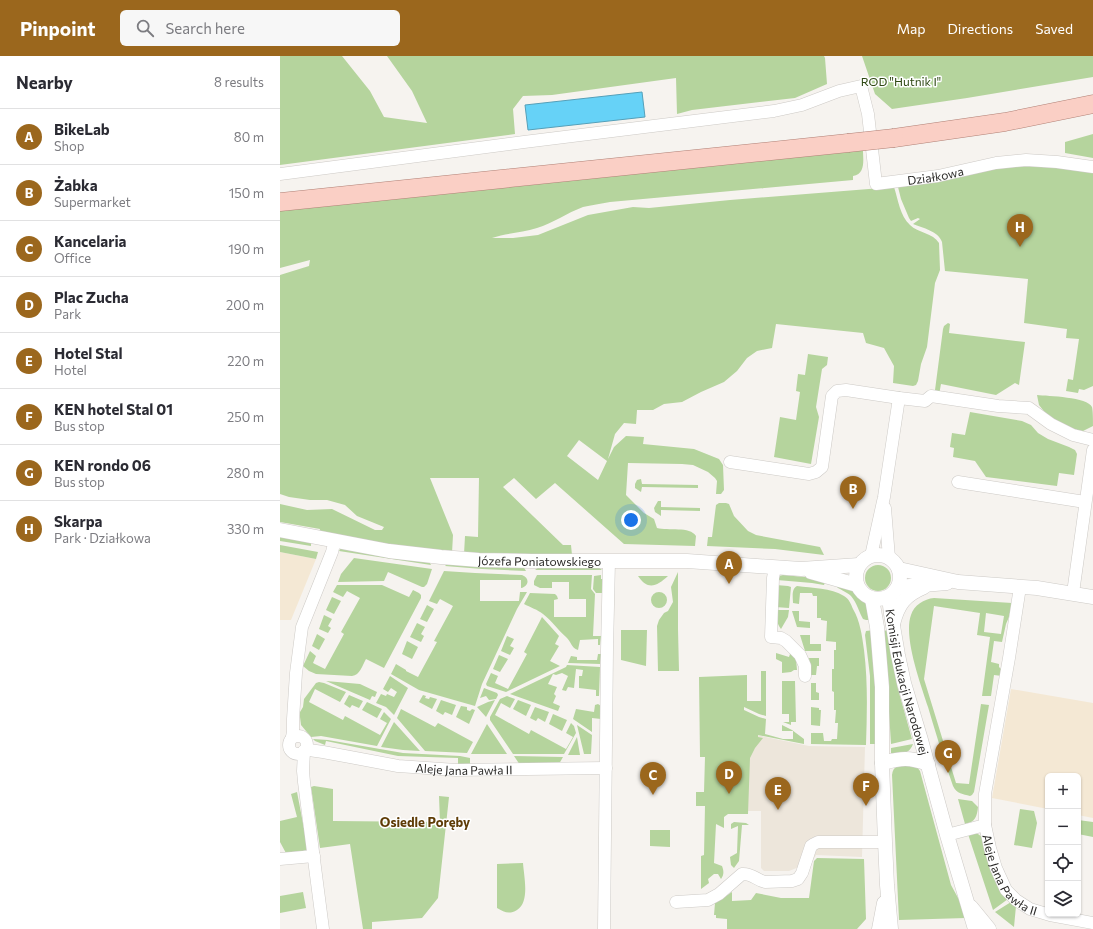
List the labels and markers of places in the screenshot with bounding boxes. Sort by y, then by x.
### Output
pin: H [1007,214,1033,247]
pin: B [840,476,866,509]
pin: A [716,551,742,584]
pin: G [935,740,961,773]
pin: D [716,761,742,794]
pin: C [640,762,666,795]
pin: F [853,773,879,806]
pin: E [765,777,791,810]

